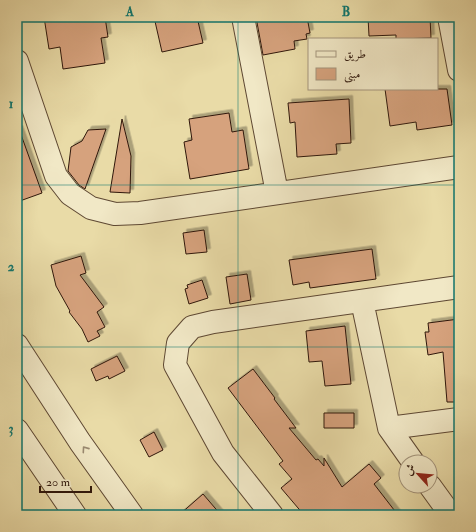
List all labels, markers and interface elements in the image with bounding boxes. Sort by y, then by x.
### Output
text: A [125,4,135,20]
text: B [342,4,350,20]
legend [308,38,438,90]
text: طريق [344,47,366,62]
text: مبنى [344,67,360,83]
text: 1 [9,96,14,112]
text: 2 [8,259,15,275]
text: 3 [9,421,14,437]
one-way arrow [82,446,90,453]
north arrow [398,454,438,494]
text: ش [401,462,418,478]
scale bar [40,468,91,494]
text: 20 m [46,475,71,490]

